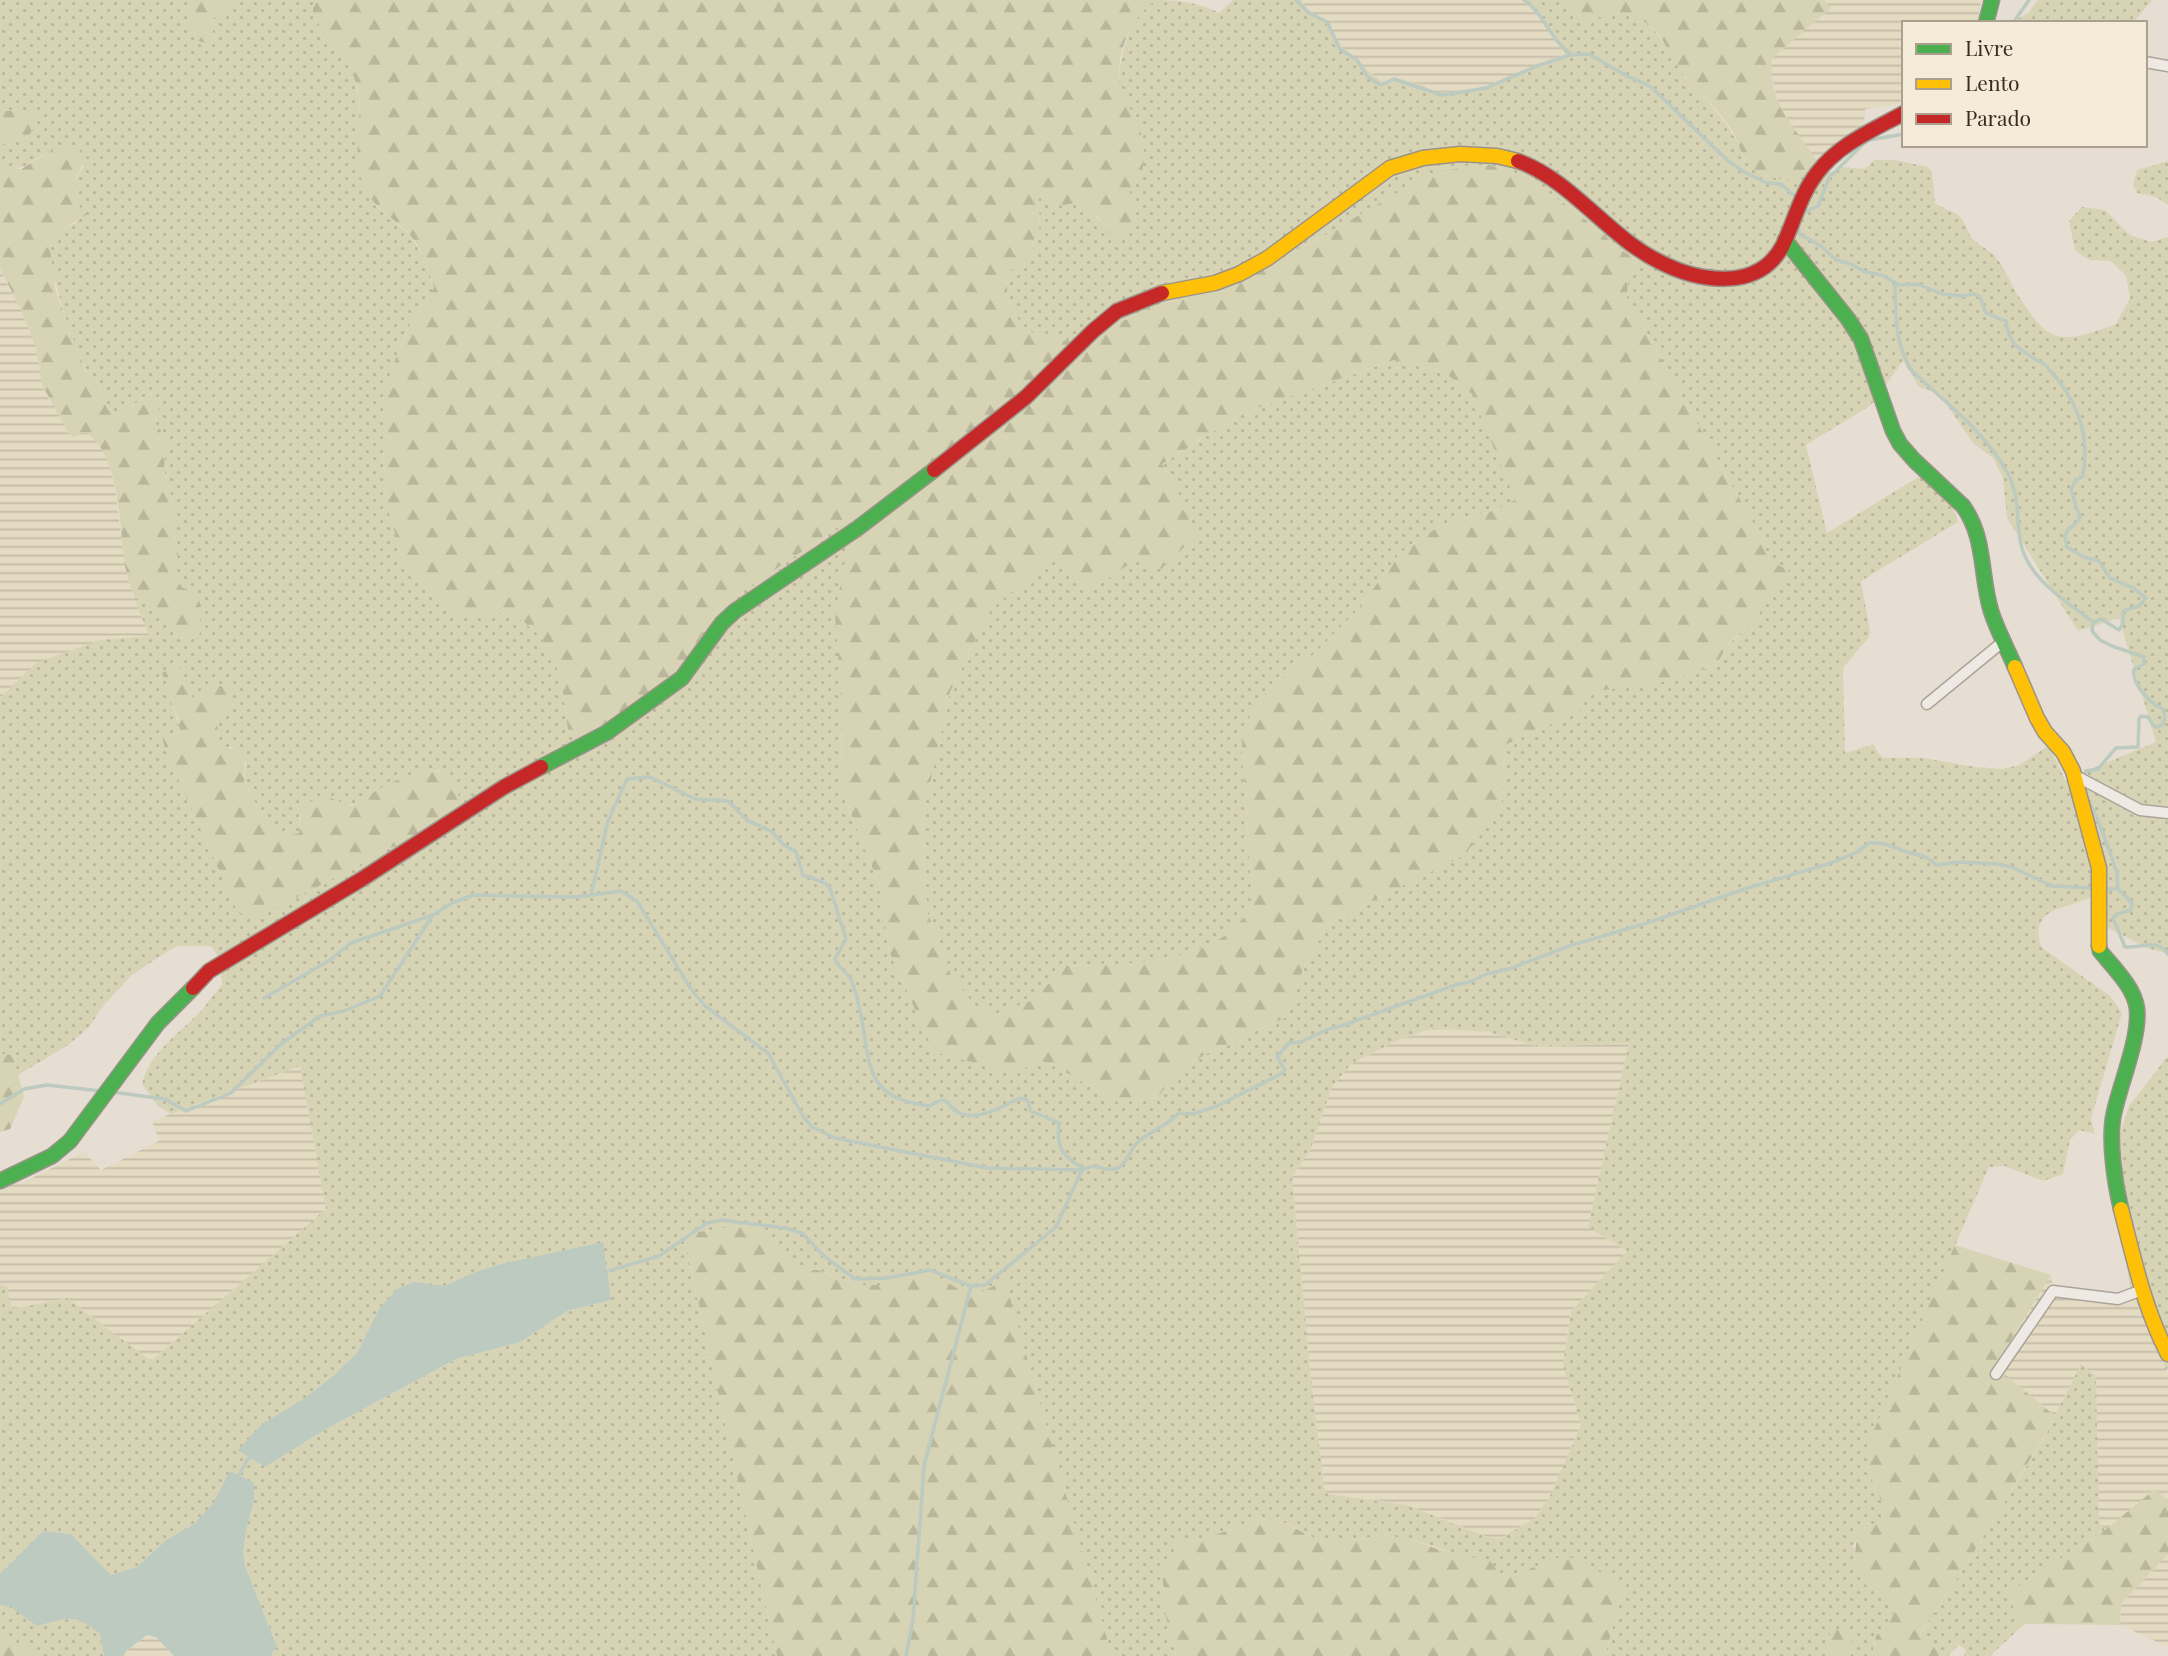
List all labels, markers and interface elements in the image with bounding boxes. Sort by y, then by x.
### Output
legend [1902,21,2147,147]
text: Livre [1965,33,2013,61]
text: Lento [1965,68,2019,96]
text: Parado [1965,103,2031,131]

